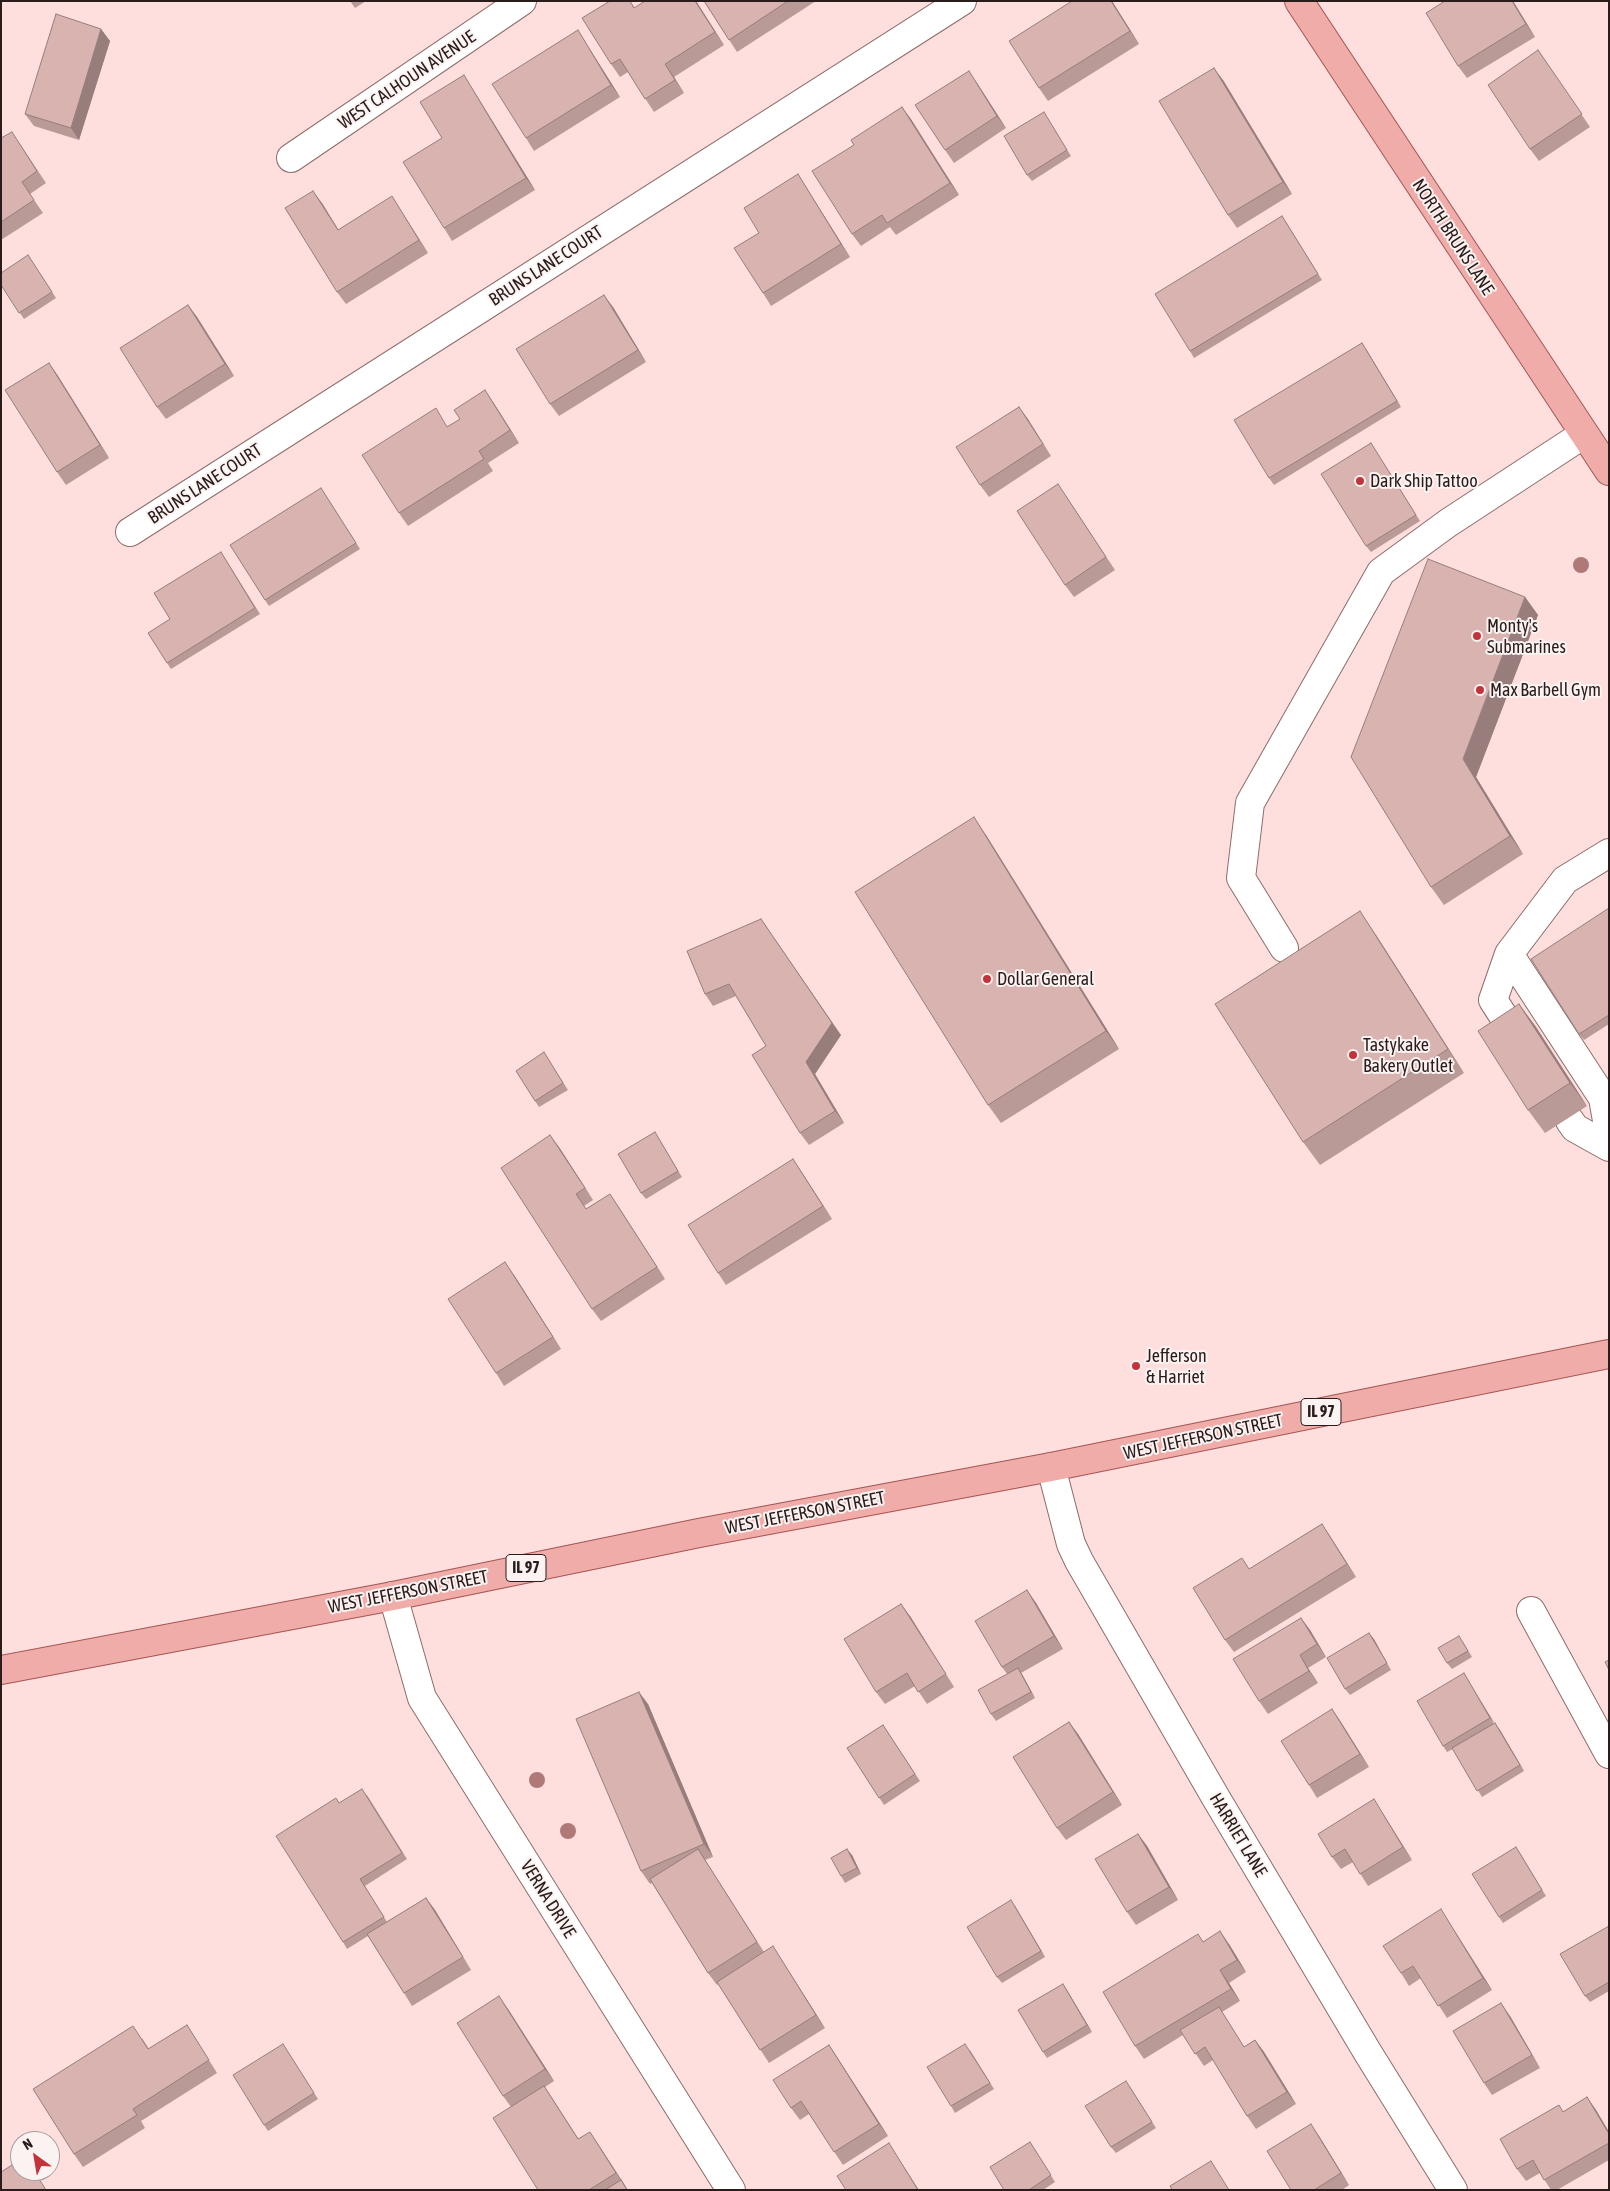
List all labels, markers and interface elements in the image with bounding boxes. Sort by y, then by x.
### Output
street label: WEST CALHOUN AVENUE [334,26,480,134]
street label: NORTH BRUNS LANE [1407,175,1499,299]
street label: BRUNS LANE COURT [485,221,607,311]
street label: BRUNS LANE COURT [144,439,266,529]
place label: Dark Ship Tattoo [1370,470,1478,492]
marker: Dark Ship Tattoo [1354,475,1366,487]
place label: Monty's Submarines [1487,615,1566,658]
marker: Monty's Submarines [1471,630,1483,642]
place label: Max Barbell Gym [1490,679,1601,701]
marker: Max Barbell Gym [1474,684,1486,696]
place label: Dollar General [997,968,1094,990]
marker: Dollar General [981,973,993,985]
place label: Tastykake Bakery Outlet [1363,1034,1453,1076]
marker: Tastykake Bakery Outlet [1347,1049,1359,1061]
place label: Jefferson & Harriet [1146,1345,1207,1388]
marker: Jefferson & Harriet [1130,1360,1142,1372]
road number: IL 97 [1301,1398,1341,1425]
street label: WEST JEFFERSON STREET [1121,1410,1285,1464]
street label: WEST JEFFERSON STREET [723,1487,887,1539]
road number: IL 97 [506,1555,546,1582]
street label: WEST JEFFERSON STREET [326,1566,490,1618]
street label: HARRIET LANE [1205,1789,1271,1881]
street label: VERNA DRIVE [516,1856,580,1942]
north arrow [10,2131,60,2181]
text: N [20,2135,35,2153]

